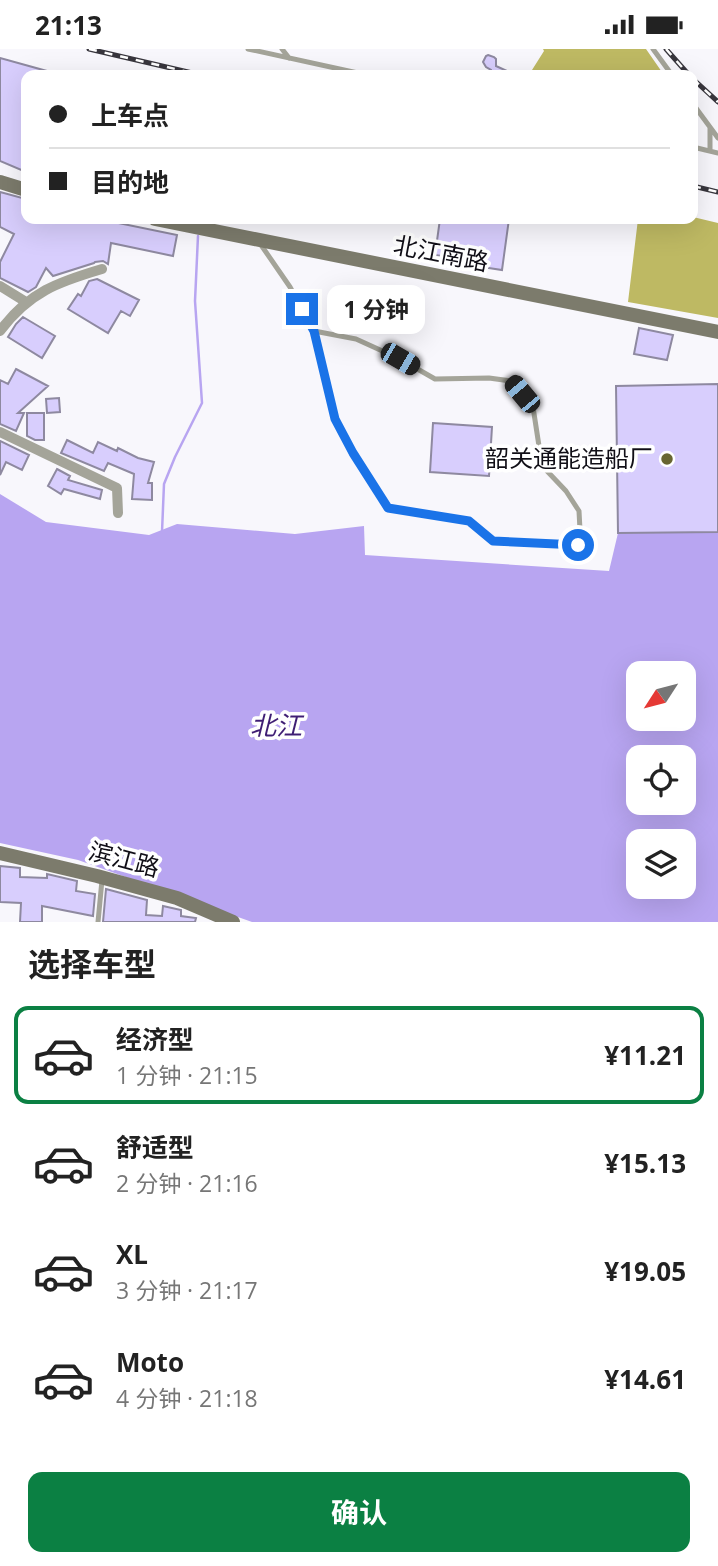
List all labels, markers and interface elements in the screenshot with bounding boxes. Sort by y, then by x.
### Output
text: 21:13 [35,7,102,43]
text: 上车点 [91,97,169,133]
text: 目的地 [91,164,169,200]
street label: 北江南路 [391,227,492,278]
callout: 1 分钟 [326,285,424,333]
route end [286,293,318,325]
text: 1 分钟 [343,293,409,325]
car [377,339,424,379]
car [501,371,544,417]
place label: 韶关通能造船厂 [485,441,653,474]
marker: 韶关通能造船厂 [659,451,675,467]
route start [562,529,594,561]
north arrow [626,661,696,731]
map controls [626,661,696,899]
water label: 北江 [250,707,305,743]
button: locate [626,745,696,815]
button: layers [626,829,696,899]
street label: 滨江路 [85,833,163,884]
text: 选择车型 [28,942,156,985]
text: 经济型 [116,1021,194,1057]
icon: car [32,1024,95,1087]
text: ¥11.21 [604,1037,686,1073]
text: 1 分钟 · 21:15 [116,1059,258,1091]
text: 舒适型 [116,1129,194,1165]
icon: car [32,1132,95,1195]
text: ¥15.13 [604,1145,686,1181]
text: 2 分钟 · 21:16 [116,1167,258,1199]
text: XL [116,1236,148,1272]
icon: car [32,1240,95,1303]
text: ¥19.05 [604,1253,686,1289]
text: 3 分钟 · 21:17 [116,1274,258,1306]
text: Moto [116,1344,184,1380]
icon: car [32,1348,95,1411]
text: ¥14.61 [604,1361,686,1397]
text: 4 分钟 · 21:18 [116,1382,258,1414]
button: 确认 [28,1472,690,1552]

